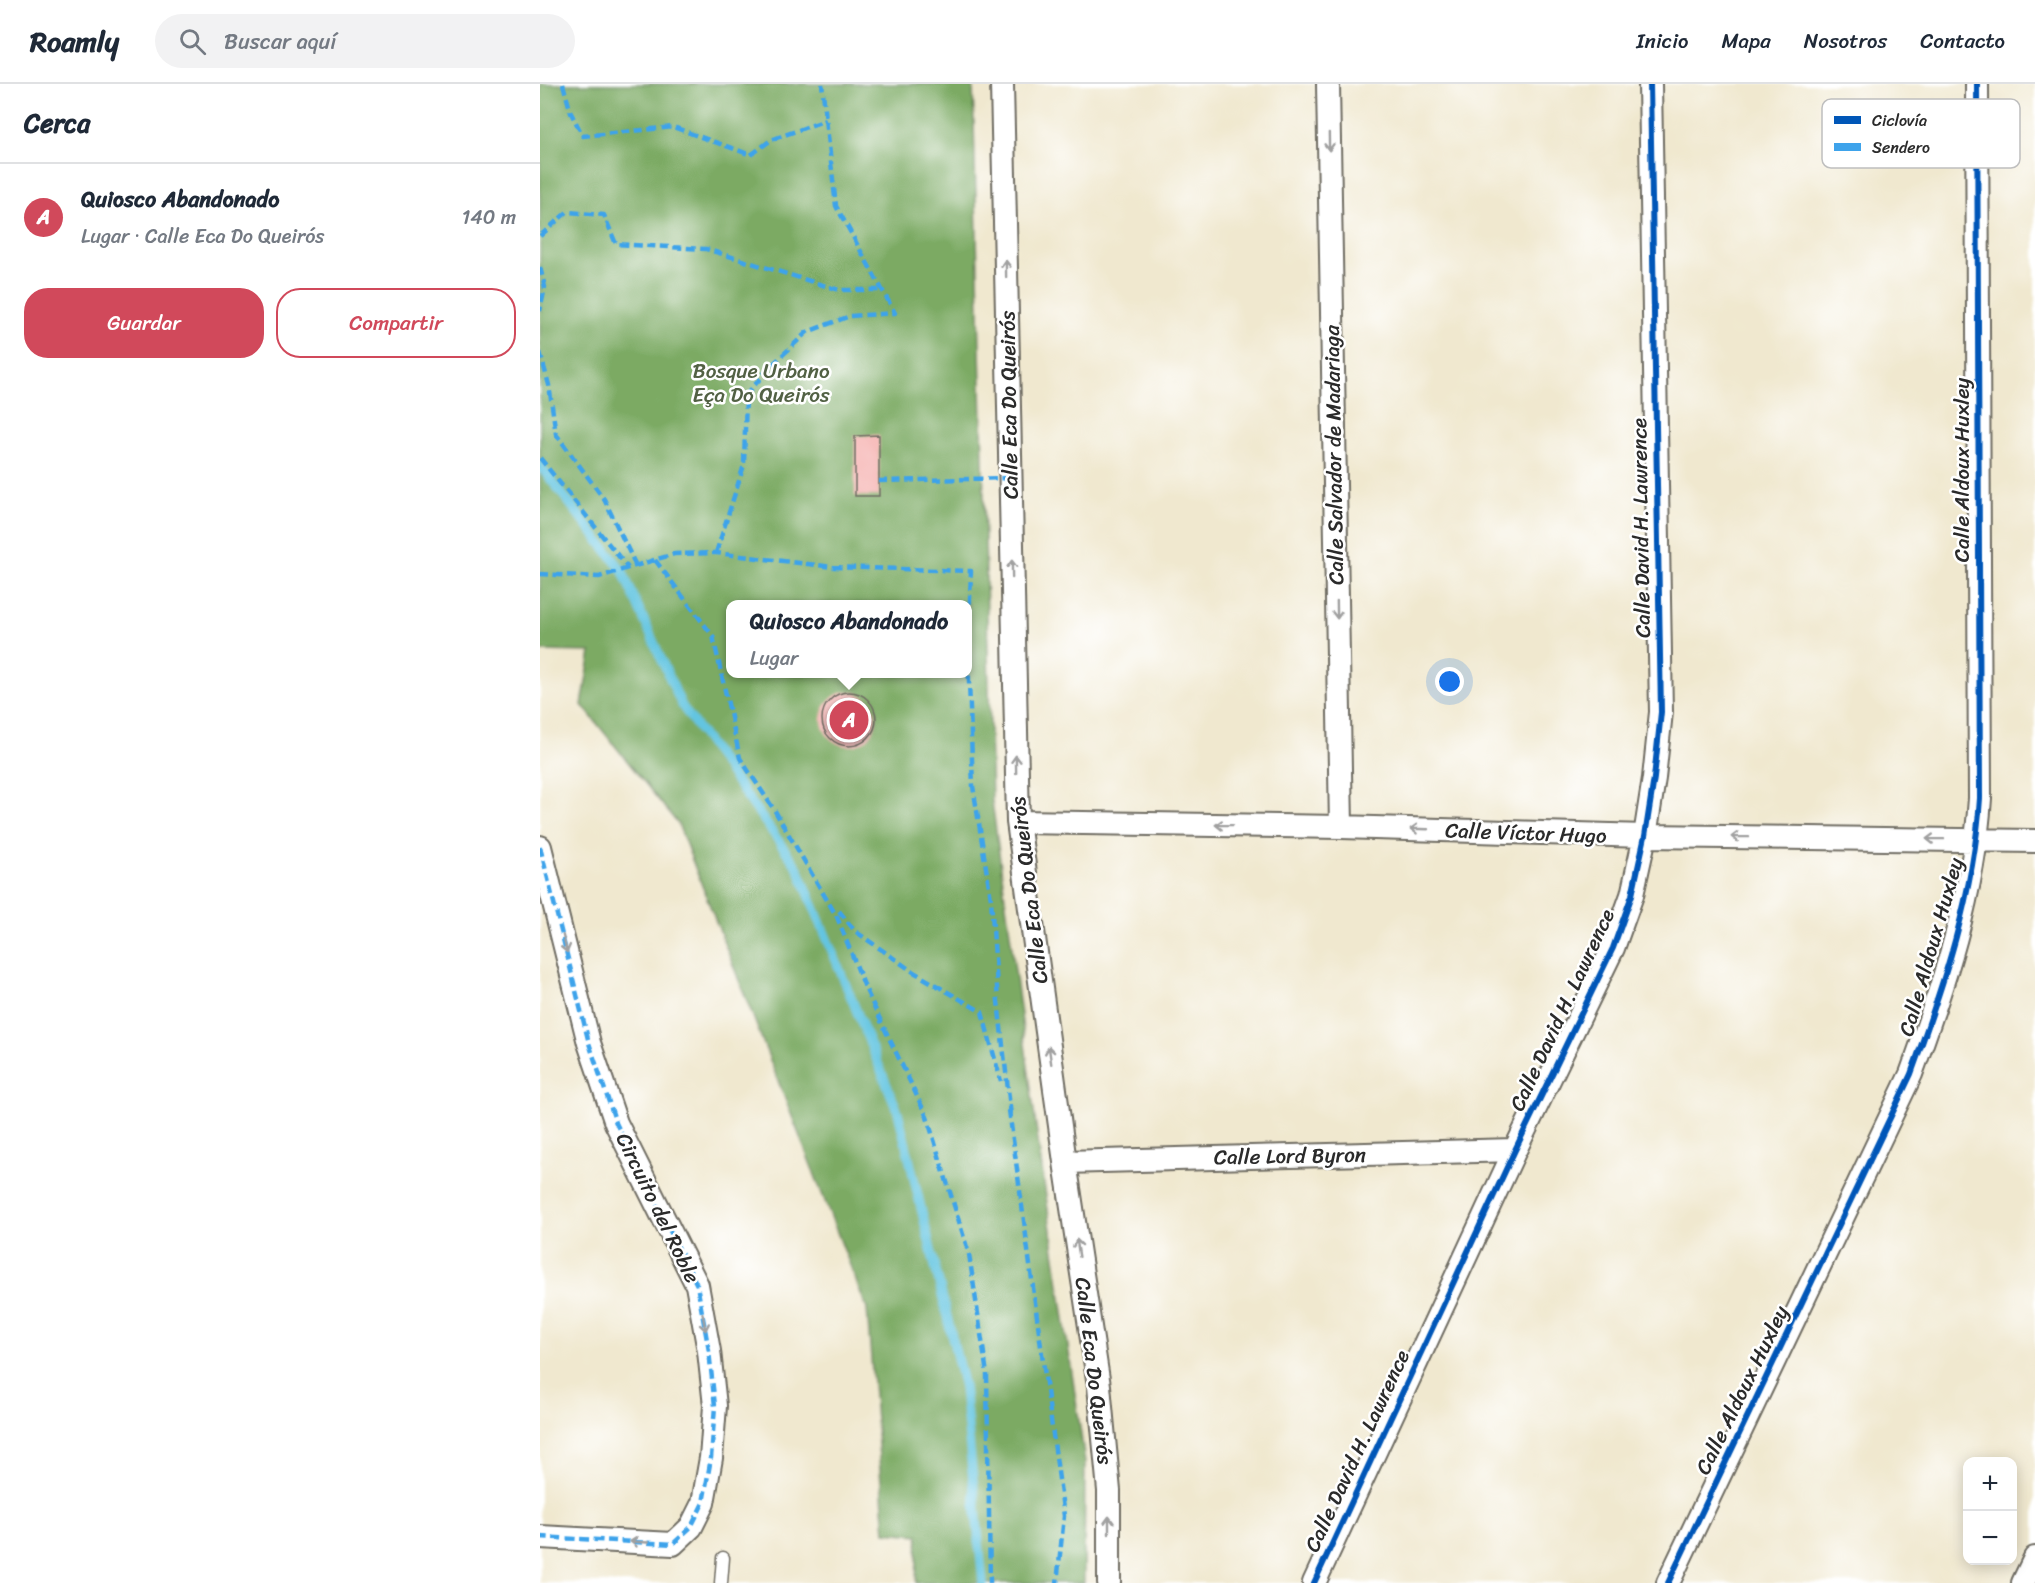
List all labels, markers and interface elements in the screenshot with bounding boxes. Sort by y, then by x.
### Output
search box [155,14,575,68]
text: Roamly [30,17,119,66]
text: Buscar aquí [224,22,336,61]
text: Inicio [1636,22,1688,60]
text: Mapa [1721,22,1771,60]
text: Nosotros [1804,22,1887,60]
text: Contacto [1920,22,2005,60]
icon: search [176,25,209,58]
legend [1822,99,2020,168]
text: Cerca [24,100,90,146]
text: Ciclovía [1872,106,1927,135]
one-way arrow [1323,132,1335,152]
text: Sendero [1872,133,1930,162]
text: Quiosco Abandonado [81,180,279,219]
text: A [37,200,50,235]
text: 140 m [462,200,516,235]
text: Lugar · Calle Eca Do Queirós [81,219,325,254]
one-way arrow [1000,259,1011,279]
button: Guardar [24,288,264,358]
button: Compartir [276,288,516,358]
street label: Calle Eca Do Queirós [988,310,1030,500]
street label: Calle Salvador de Madariaga [1313,324,1355,585]
park label: Bosque Urbano Eça Do Queirós [692,352,830,414]
street label: Calle Aldoux Huxley [1943,378,1981,562]
street label: Calle David H. Lawrence [1620,418,1662,638]
one-way arrow [1006,559,1018,579]
popup [726,600,972,678]
one-way arrow [1331,600,1343,620]
text: Quiosco Abandonado [750,602,948,641]
text: Lugar [750,641,798,676]
your location [1435,667,1464,696]
pin: A [830,698,868,742]
one-way arrow [1011,754,1022,774]
street label: Calle Eca Do Queirós [999,794,1059,986]
street label: Calle Víctor Hugo [1445,811,1608,855]
one-way arrow [1214,819,1234,831]
one-way arrow [1409,824,1429,835]
one-way arrow [1730,831,1750,843]
one-way arrow [1925,833,1945,845]
street label: Calle Aldoux Huxley [1887,853,1975,1041]
street label: Calle David H. Lawrence [1498,902,1626,1118]
one-way arrow [560,934,572,953]
one-way arrow [1044,1045,1055,1065]
street label: Circuito del Roble [605,1126,711,1290]
street label: Calle Lord Byron [1214,1136,1366,1176]
one-way arrow [1072,1238,1083,1258]
street label: Calle Eca Do Queirós [1064,1275,1124,1467]
street label: Calle Aldoux Huxley [1685,1299,1800,1481]
one-way arrow [699,1311,710,1331]
street label: Calle David H. Lawrence [1293,1343,1421,1559]
map controls [1963,1457,2017,1565]
button: + [1963,1457,2017,1511]
button: − [1963,1511,2017,1565]
one-way arrow [1103,1515,1115,1535]
one-way arrow [630,1536,650,1548]

